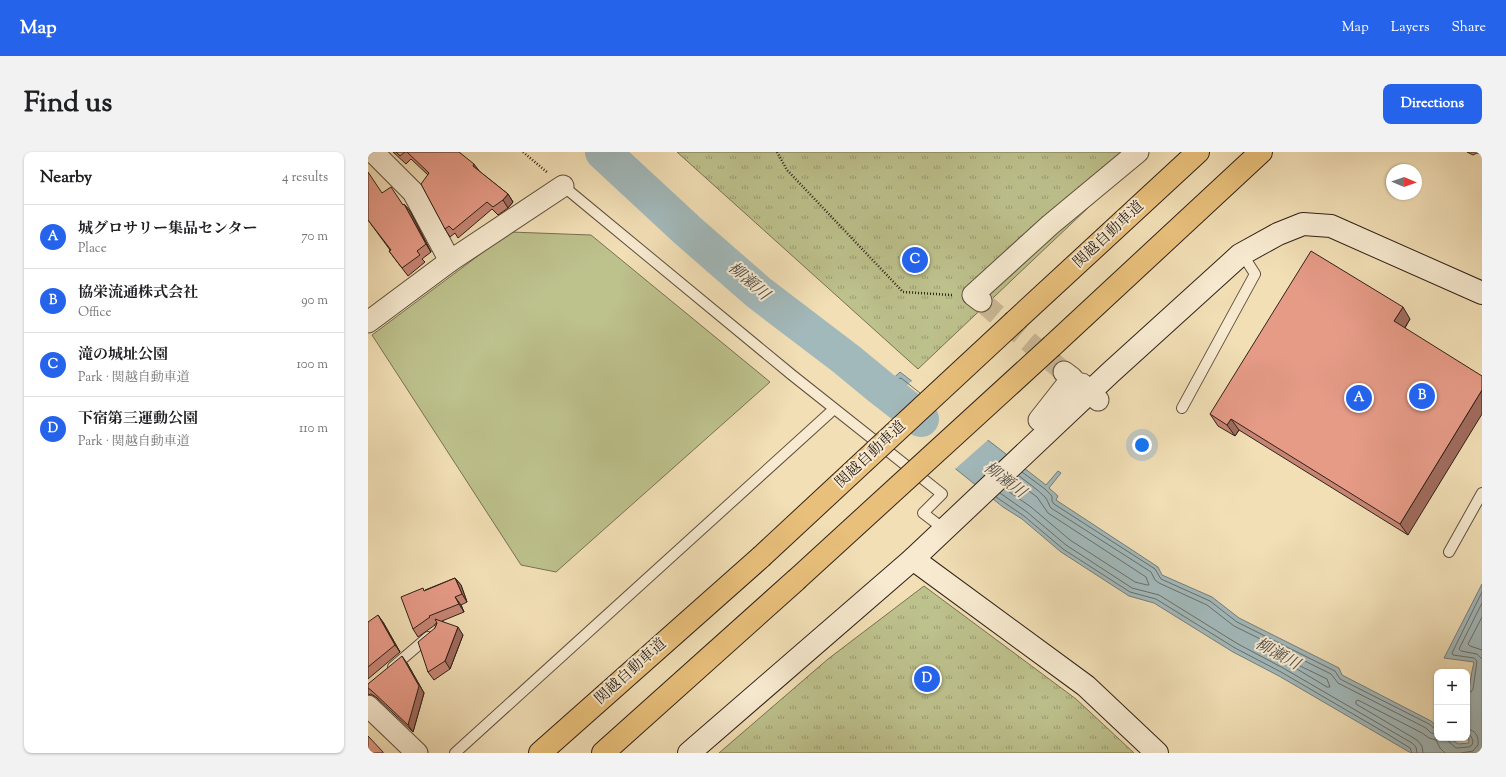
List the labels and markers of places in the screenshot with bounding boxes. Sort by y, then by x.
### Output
pin: C [902,245,928,275]
pin: B [1409,381,1435,411]
pin: A [1346,383,1372,413]
pin: D [914,664,940,694]

